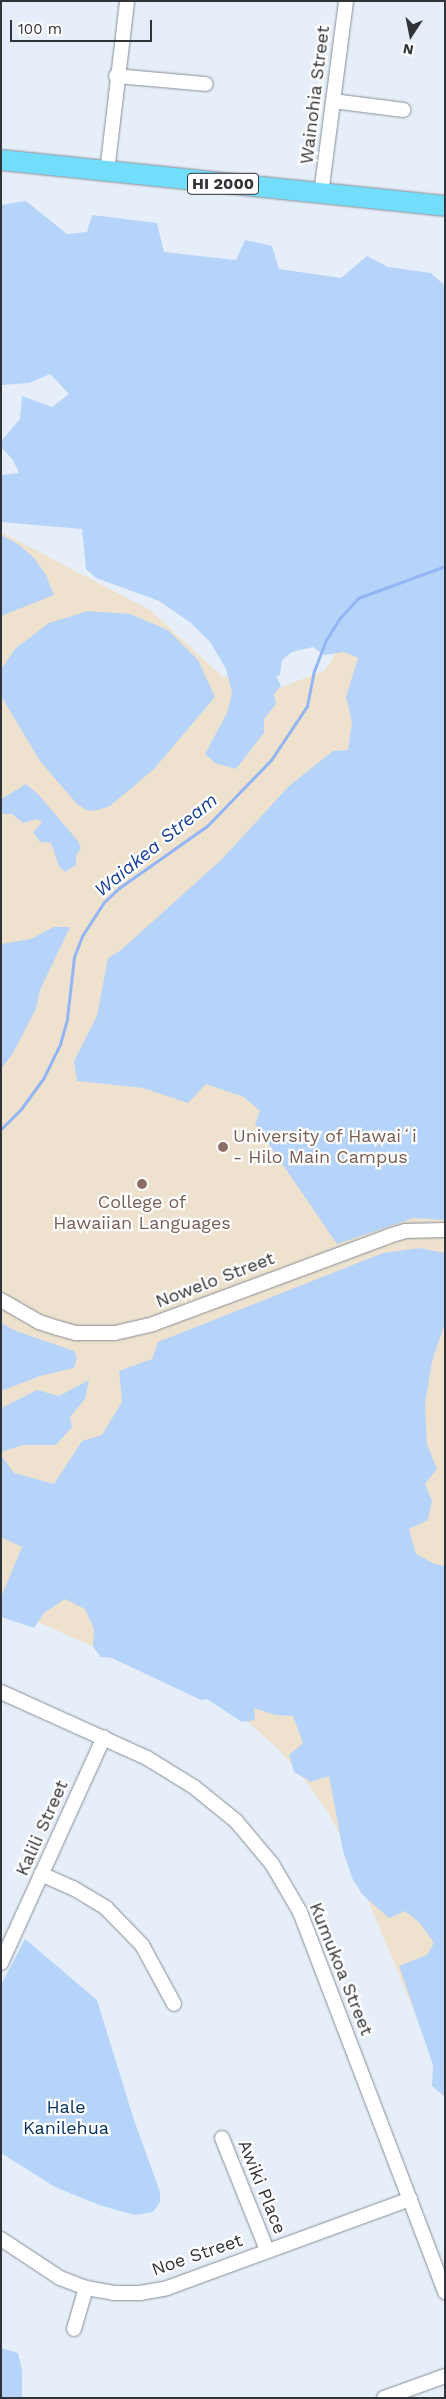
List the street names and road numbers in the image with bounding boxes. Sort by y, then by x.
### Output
street label: Wainohia Street [296,24,334,166]
road number: HI 2000 [187,170,259,198]
street label: Nowelo Street [153,1247,277,1313]
street label: Kalili Street [11,1777,73,1879]
street label: Kumukoa Street [304,1899,378,2039]
street label: Awiki Place [233,2137,291,2237]
street label: Noe Street [149,2229,245,2281]

